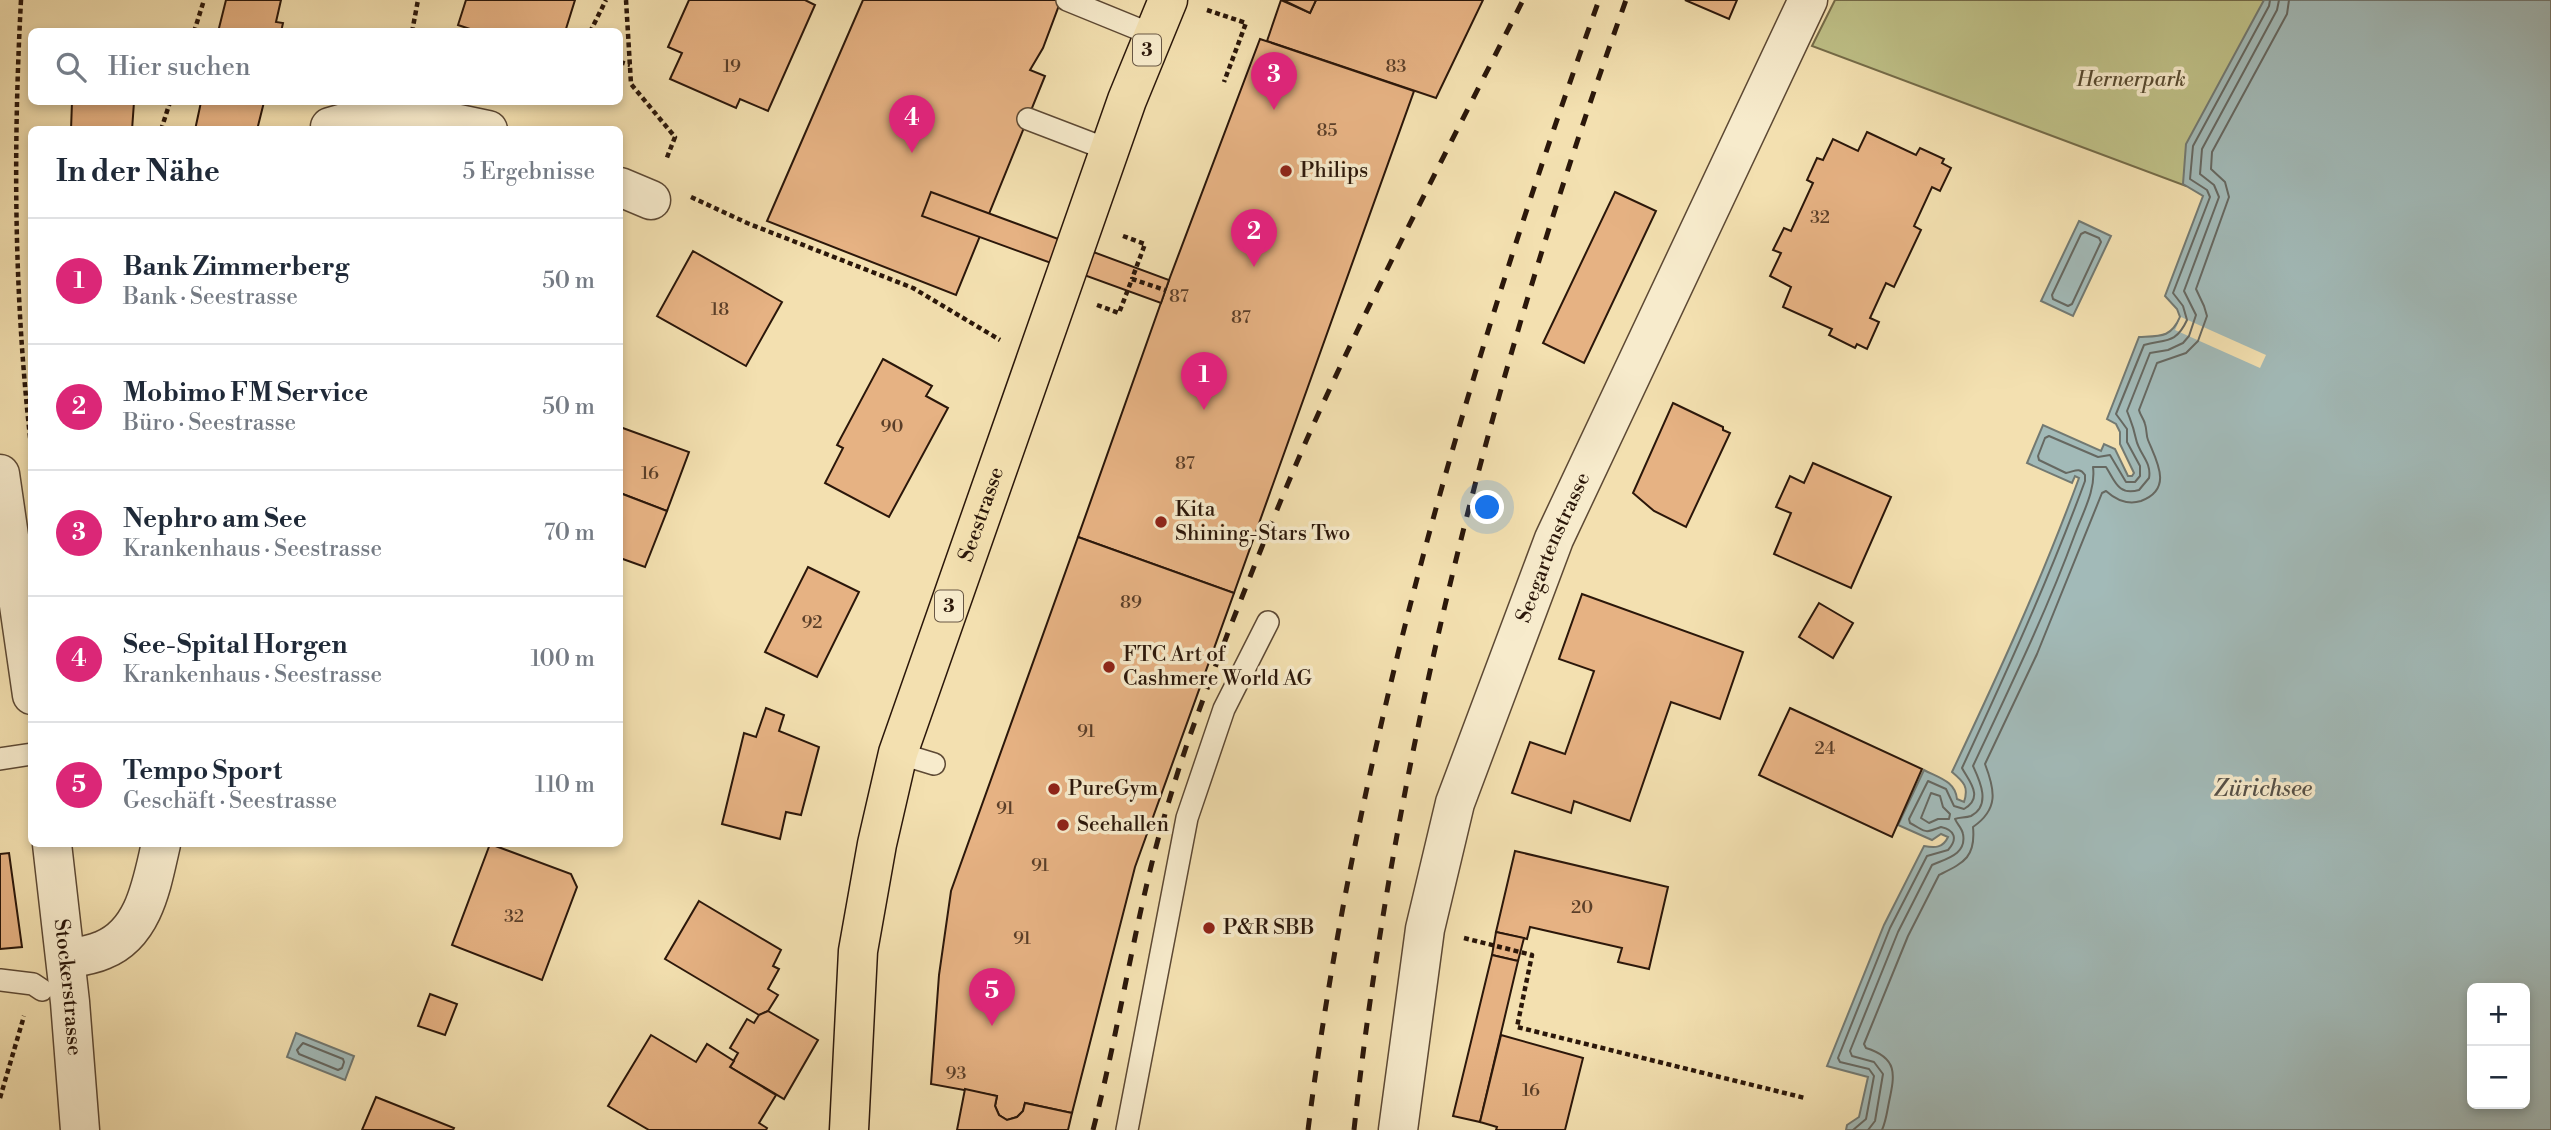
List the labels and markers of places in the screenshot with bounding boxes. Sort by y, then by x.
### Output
pin: 3 [1251,52,1297,110]
pin: 4 [889,95,935,153]
place label: Philips [1300,158,1368,184]
marker: Philips [1278,163,1294,179]
pin: 2 [1231,209,1277,267]
pin: 1 [1181,352,1227,410]
place label: Kita Shining-Stars Two [1175,497,1350,547]
marker: Kita Shining-Stars Two [1153,514,1169,530]
place label: FTC Art of Cashmere World AG [1123,642,1313,692]
marker: FTC Art of Cashmere World AG [1101,659,1117,675]
place label: PureGym [1068,776,1158,802]
marker: PureGym [1046,781,1062,797]
place label: Seehallen [1077,812,1169,838]
marker: Seehallen [1055,817,1071,833]
place label: P&R SBB [1223,915,1315,941]
marker: P&R SBB [1201,920,1217,936]
pin: 5 [969,968,1015,1026]

